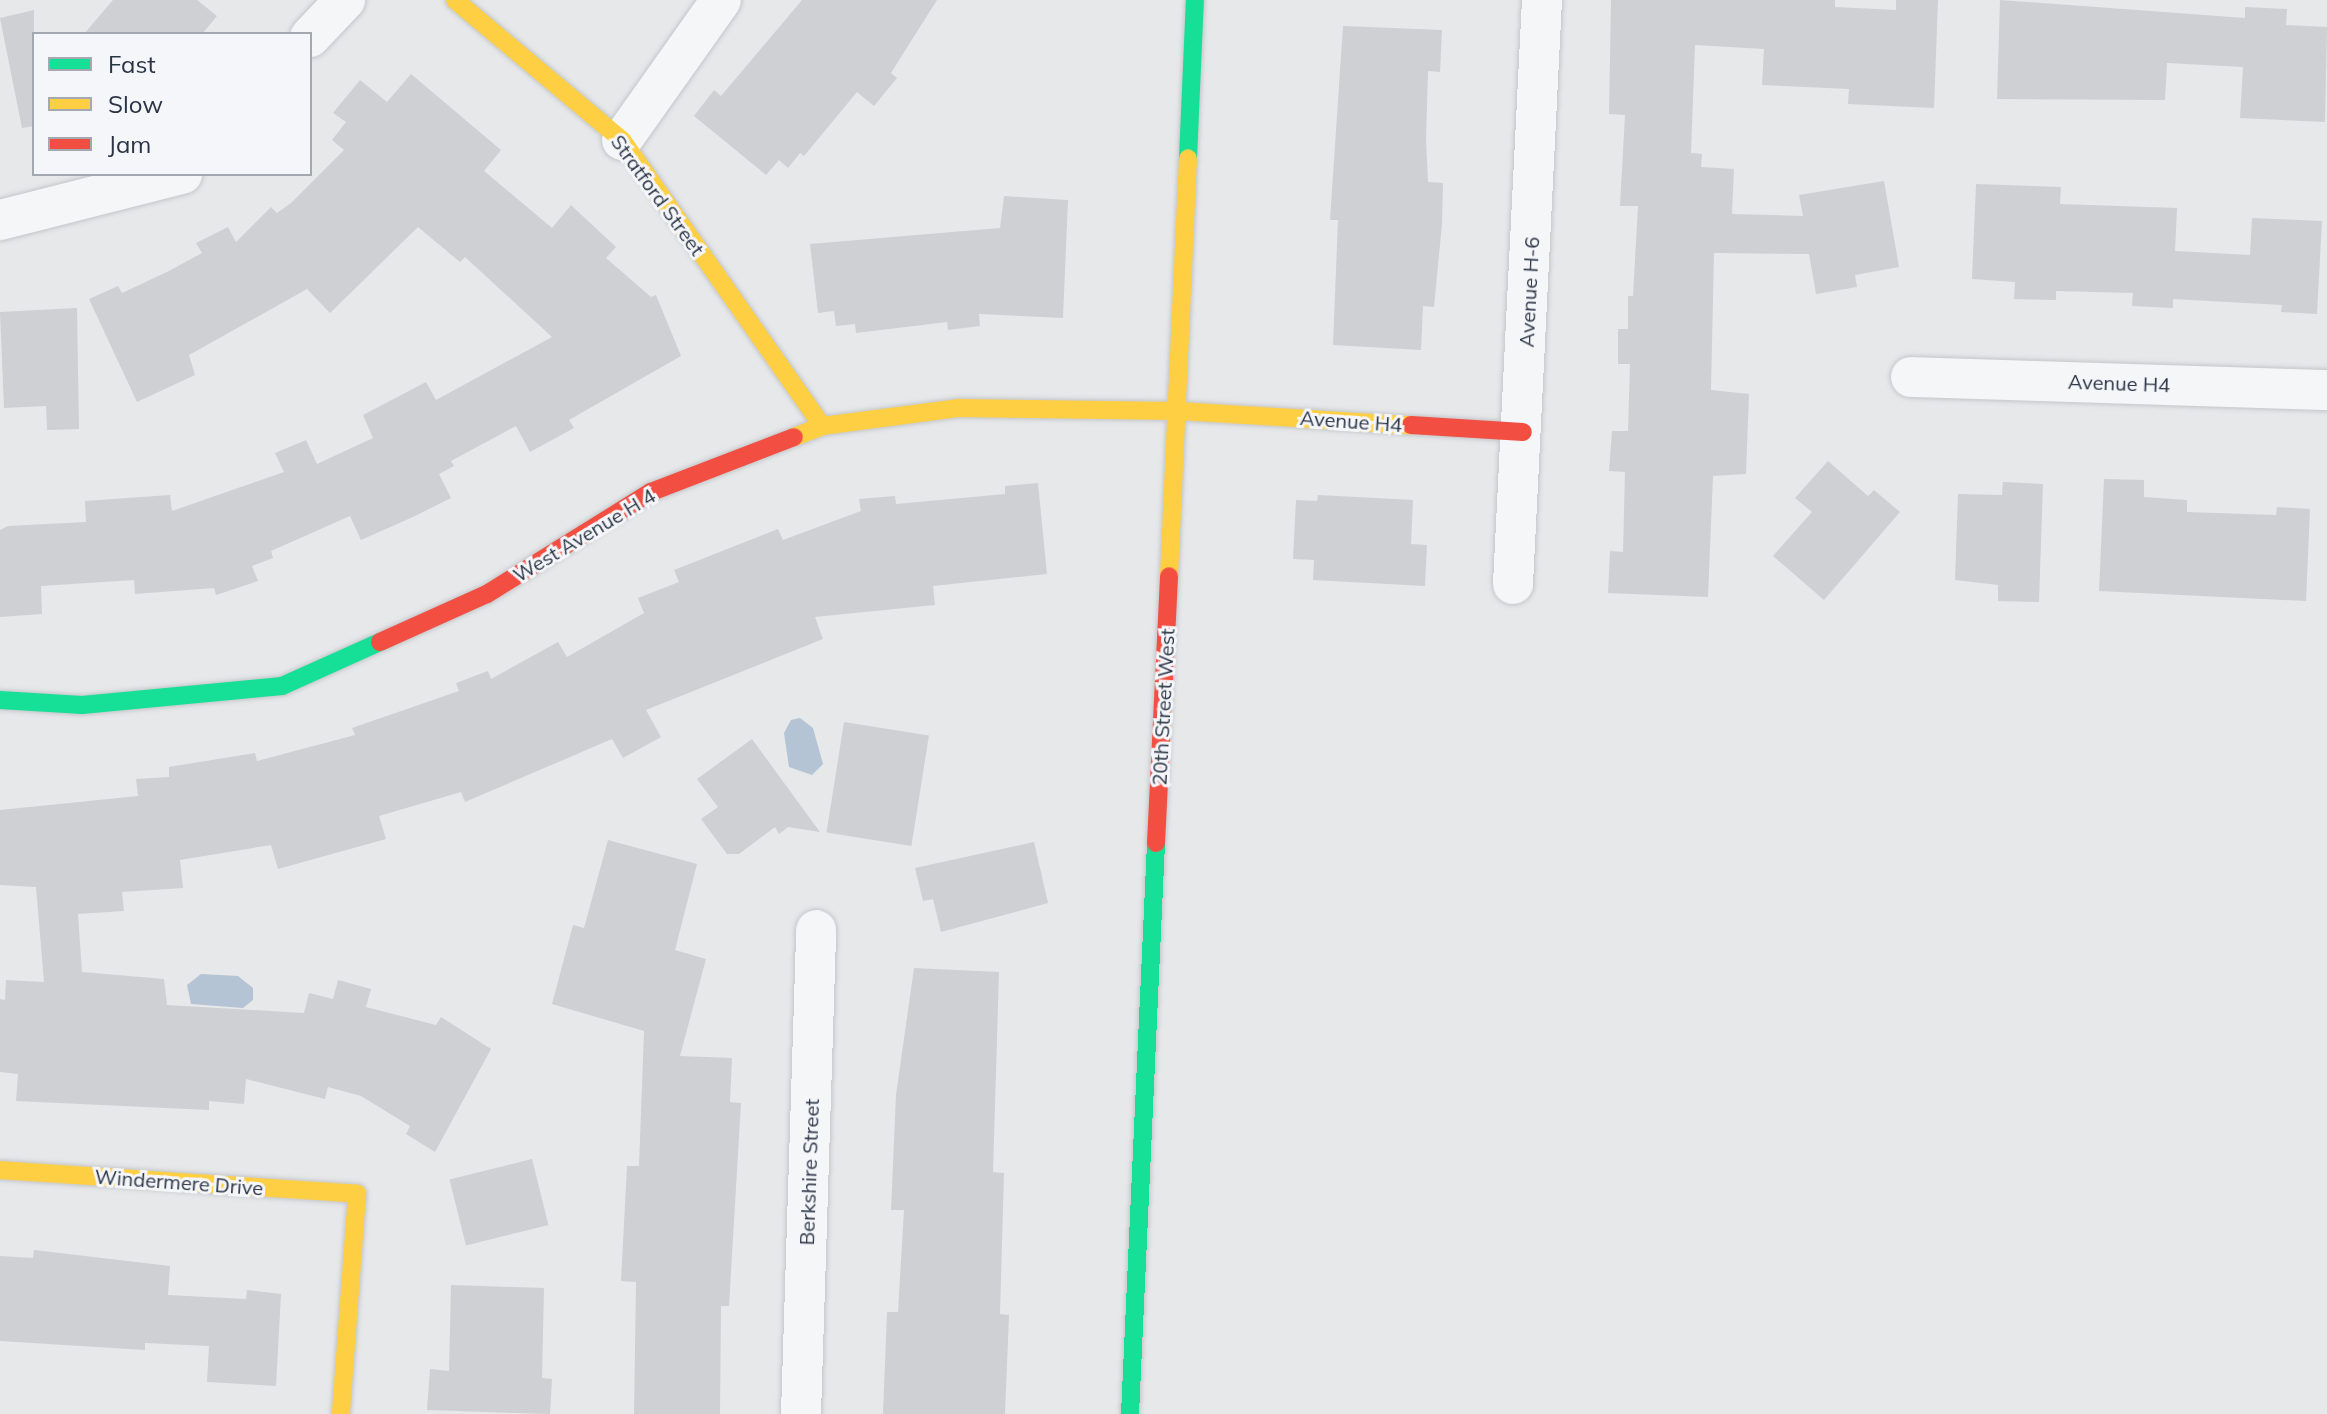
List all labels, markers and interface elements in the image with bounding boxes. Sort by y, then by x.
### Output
legend [32,32,312,176]
text: Fast [108,49,156,79]
text: Slow [108,89,163,119]
text: Jam [108,129,151,159]
street label: Stratford Street [606,130,710,260]
street label: Avenue H-6 [1514,236,1544,348]
street label: Avenue H4 [2068,369,2170,397]
street label: Avenue H4 [1299,405,1403,437]
street label: West Avenue H 4 [509,483,659,587]
street label: 20th Street West [1147,628,1179,786]
street label: Berkshire Street [794,1098,824,1246]
street label: Windermere Drive [94,1164,264,1200]

